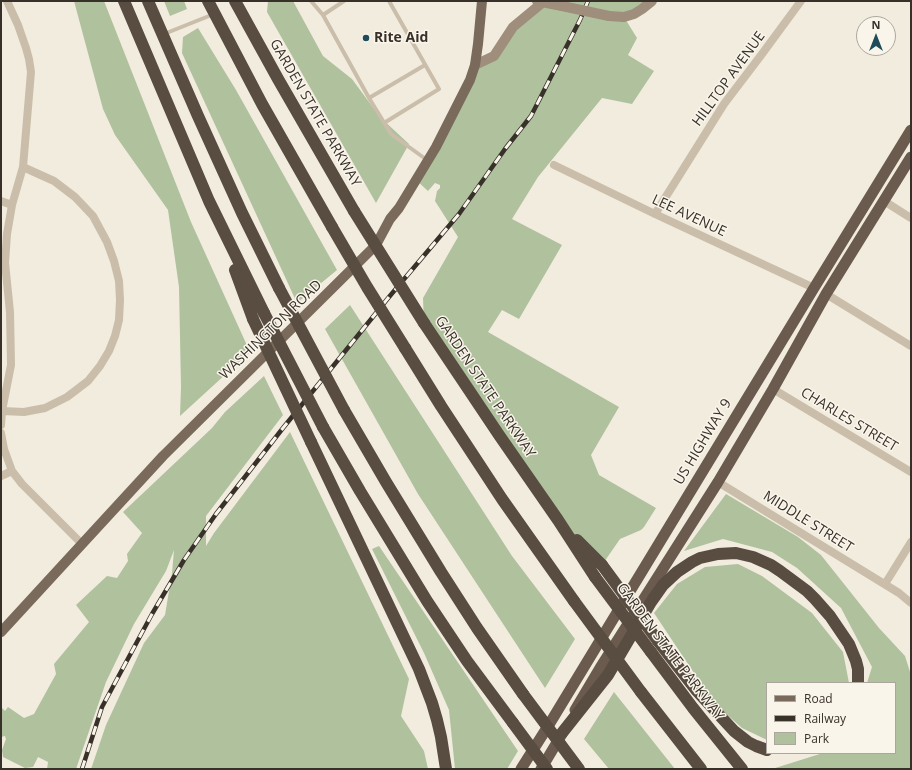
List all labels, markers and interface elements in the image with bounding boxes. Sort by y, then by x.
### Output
north arrow [856,16,896,56]
text: N [872,17,880,32]
street label: HILLTOP AVENUE [689,28,769,130]
place label: Rite Aid [374,30,428,46]
marker: Rite Aid [361,33,371,43]
street label: GARDEN STATE PARKWAY [266,36,364,190]
street label: LEE AVENUE [649,191,729,241]
street label: WASHINGTON ROAD [216,277,326,383]
street label: GARDEN STATE PARKWAY [431,313,539,461]
street label: CHARLES STREET [797,384,901,456]
street label: US HIGHWAY 9 [671,396,735,488]
street label: MIDDLE STREET [760,488,856,556]
street label: GARDEN STATE PARKWAY [613,580,727,724]
legend [766,682,896,754]
text: Road [804,690,833,707]
text: Railway [804,710,846,727]
text: Park [804,730,829,747]

